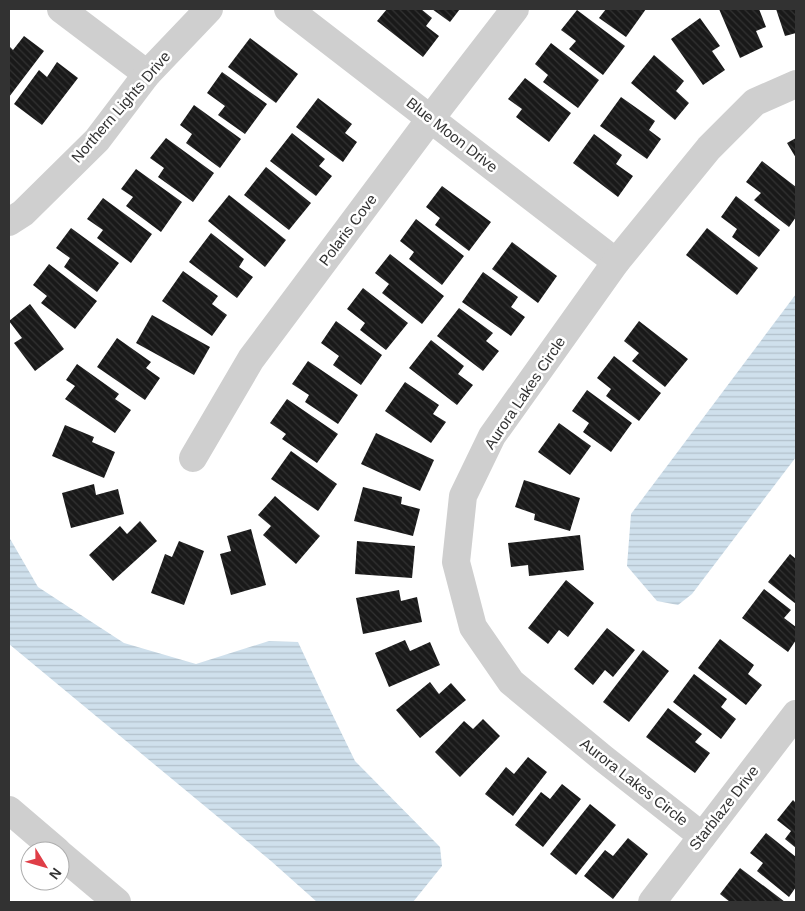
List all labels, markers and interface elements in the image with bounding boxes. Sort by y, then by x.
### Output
street label: Northern Lights Drive [68,48,174,166]
street label: Blue Moon Drive [403,94,501,175]
street label: Polaris Cove [315,191,380,269]
street label: Aurora Lakes Circle [481,333,568,452]
street label: Aurora Lakes Circle [577,734,691,829]
street label: Starblaze Drive [685,762,762,853]
north arrow [20,841,70,891]
text: N [46,865,65,883]

